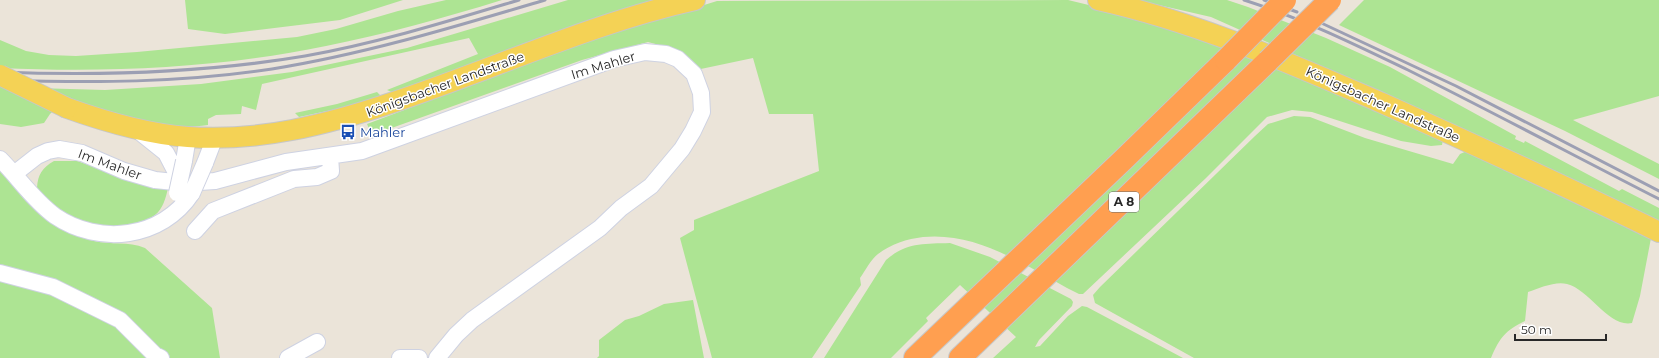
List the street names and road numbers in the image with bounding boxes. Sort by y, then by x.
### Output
street label: Königsbacher Landstraße [364,48,526,120]
street label: Im Mahler [569,48,637,82]
street label: Königsbacher Landstraße [1303,63,1463,145]
street label: Im Mahler [76,145,144,183]
road number: A 8 [1109,192,1139,212]

